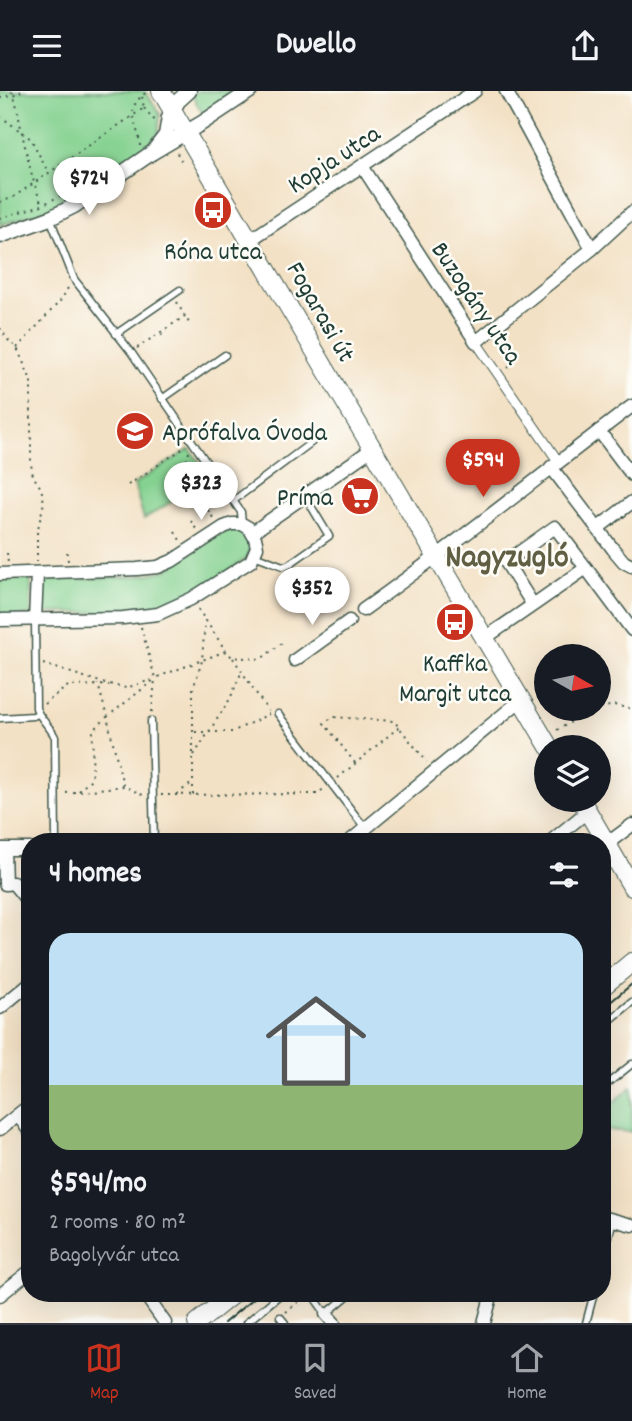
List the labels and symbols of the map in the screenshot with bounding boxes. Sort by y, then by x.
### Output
street label: Kopja utca [281,117,389,205]
pin: $724 [48,157,130,217]
bus stop icon: Róna utca [192,189,234,231]
place label: Róna utca [164,235,263,272]
street label: Buzogány utca [420,235,530,374]
street label: Fogarasi út [275,255,363,370]
school or university icon: Aprófalva Óvoda [114,410,156,452]
place label: Aprófalva Óvoda [162,416,328,453]
pin: $594 [442,439,524,499]
pin: $323 [160,463,242,522]
supermarket icon: Príma [339,475,381,517]
place label: Príma [277,481,334,518]
district label: Nagyzugló [445,536,569,583]
pin: $352 [271,567,353,627]
bus stop icon: Kaffka Margit utca [434,601,476,643]
north arrow [534,644,611,721]
place label: Kaffka Margit utca [399,647,512,714]

